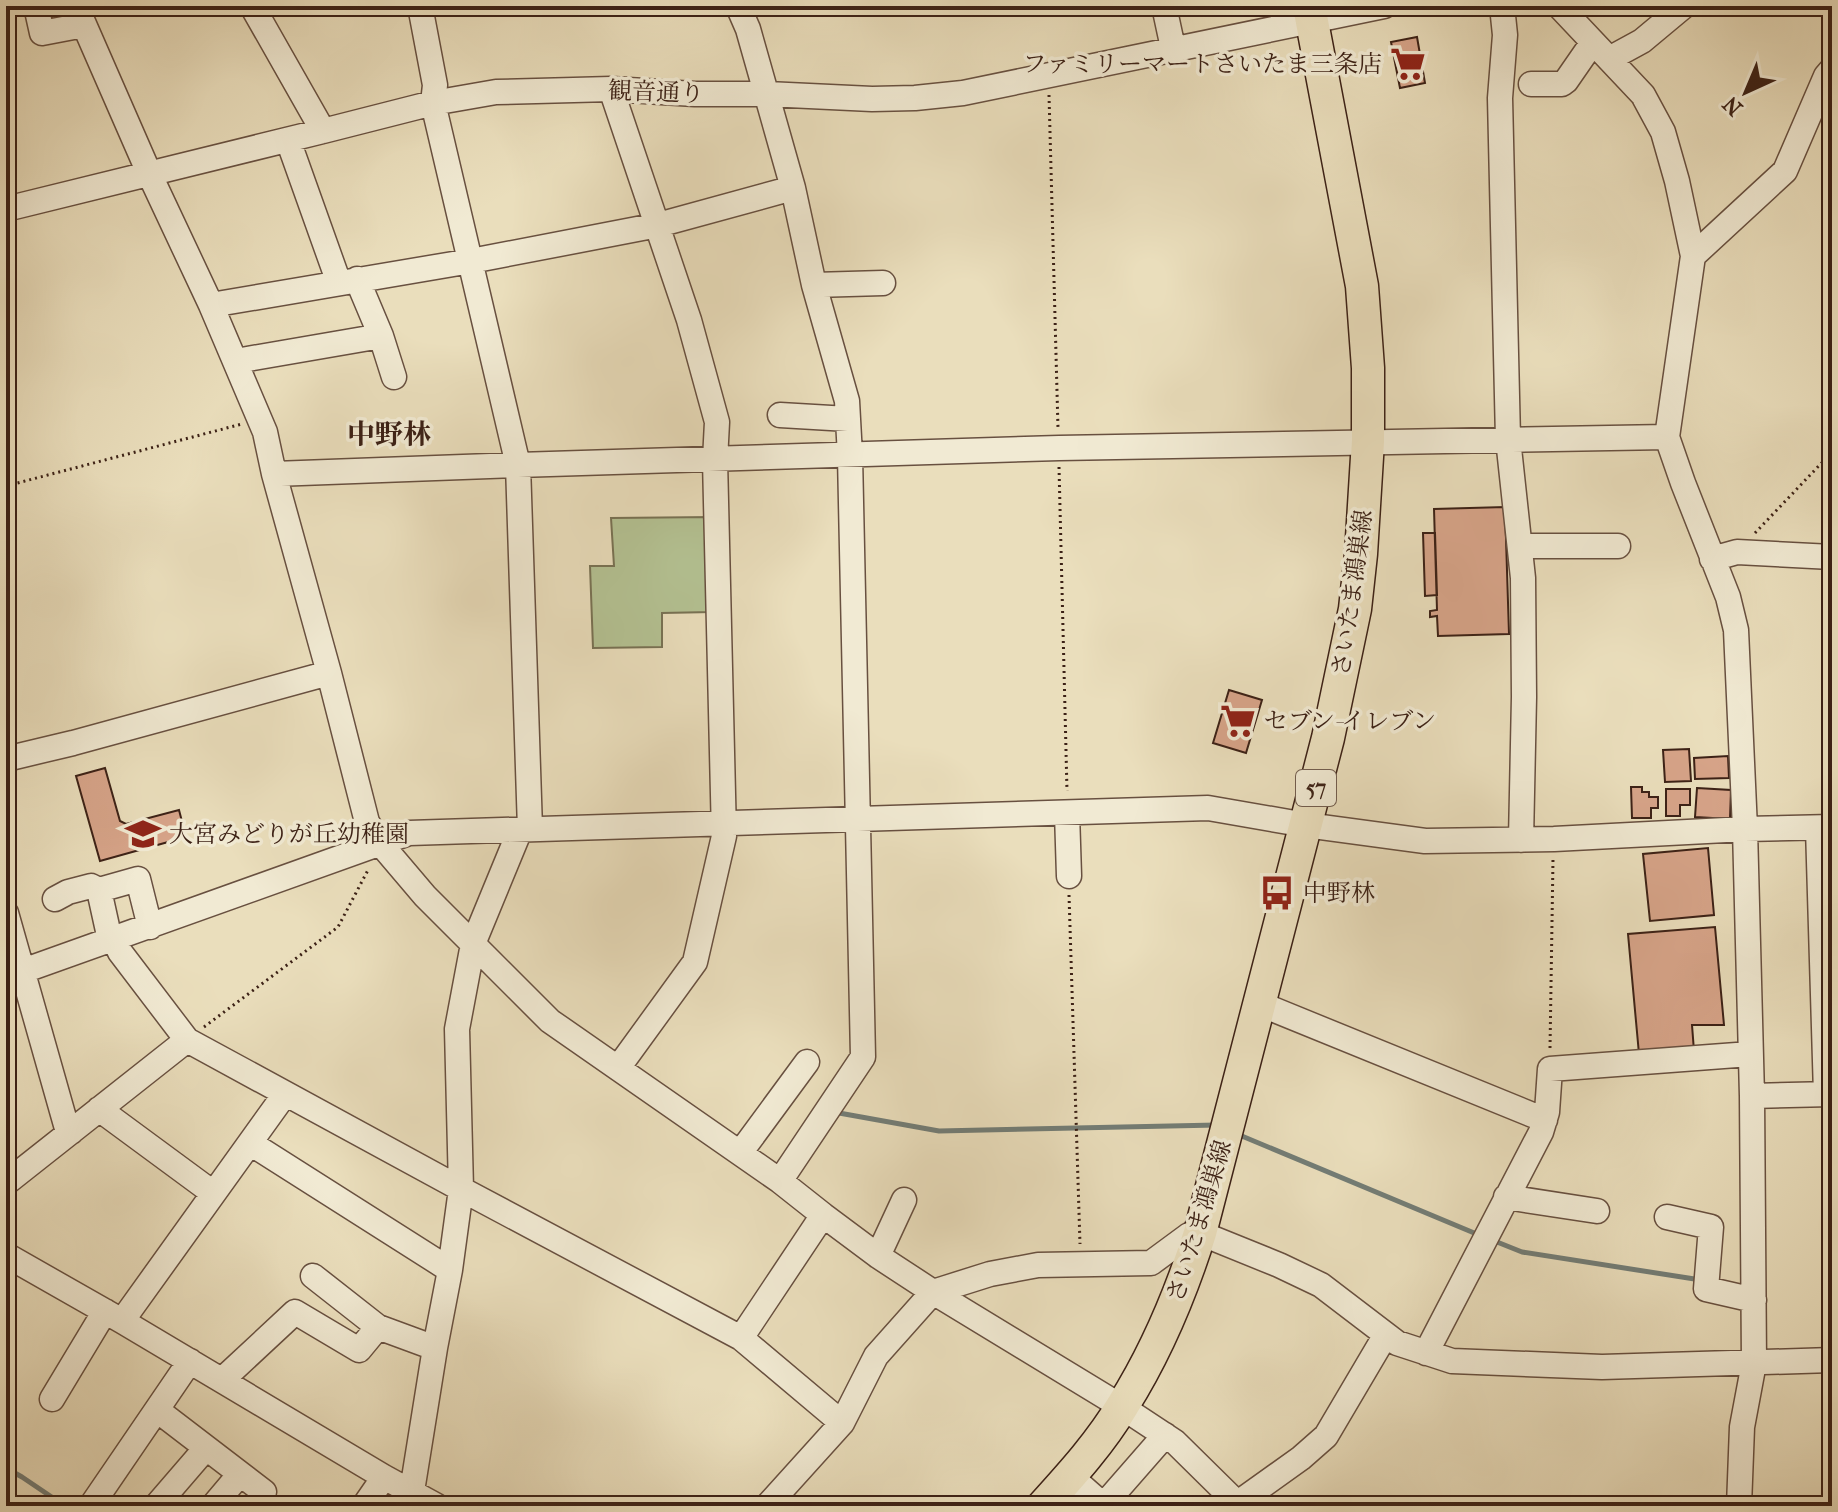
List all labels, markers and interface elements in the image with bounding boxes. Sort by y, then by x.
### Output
supermarket icon: ファミリーマートさいたま三条店 [1389,45,1427,83]
place label: ファミリーマートさいたま三条店 [1022,50,1382,78]
north arrow [1706,52,1786,132]
street label: 観音通り [608,76,704,108]
text: N [1718,90,1748,121]
district label: 中野林 [347,418,431,451]
street label: さいたま鴻巣線 [1326,508,1378,678]
supermarket icon: セブン-イレブン [1219,702,1257,740]
place label: セブン-イレブン [1264,707,1436,735]
road number: 57 [1296,770,1336,806]
school or university icon: 大宮みどりが丘幼稚園 [124,815,162,853]
place label: 大宮みどりが丘幼稚園 [169,820,409,848]
bus stop icon: 中野林 [1258,874,1296,912]
place label: 中野林 [1303,879,1375,907]
street label: さいたま鴻巣線 [1161,1137,1237,1305]

